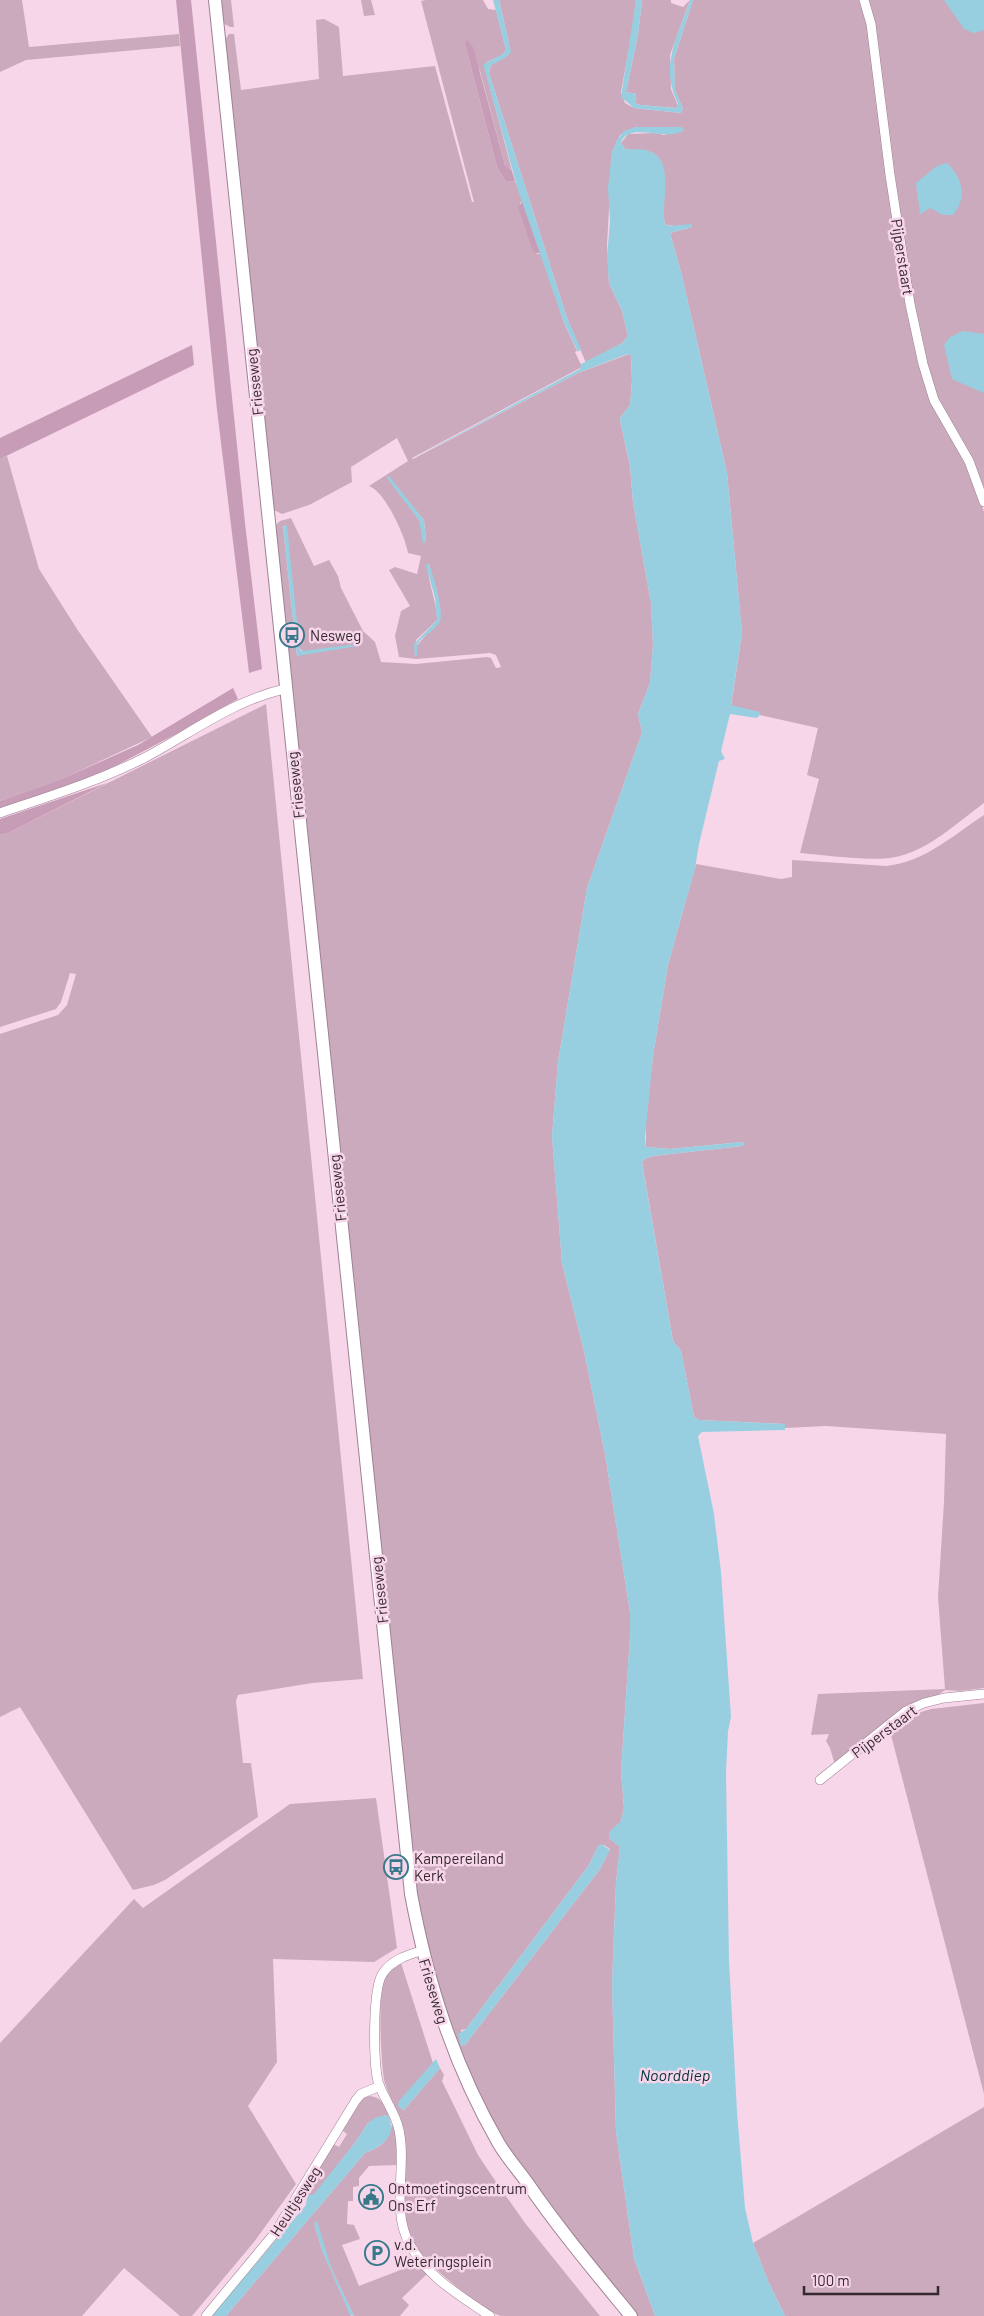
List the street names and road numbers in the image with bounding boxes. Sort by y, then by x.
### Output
street label: Pijperstaart [888,218,918,296]
street label: Frieseweg [242,348,266,416]
street label: Frieseweg [283,751,307,819]
street label: Frieseweg [325,1154,349,1222]
street label: Frieseweg [367,1556,391,1624]
street label: Pijperstaart [848,1701,920,1761]
street label: Frieseweg [416,1956,452,2026]
street label: Heultjesweg [266,2163,324,2239]

